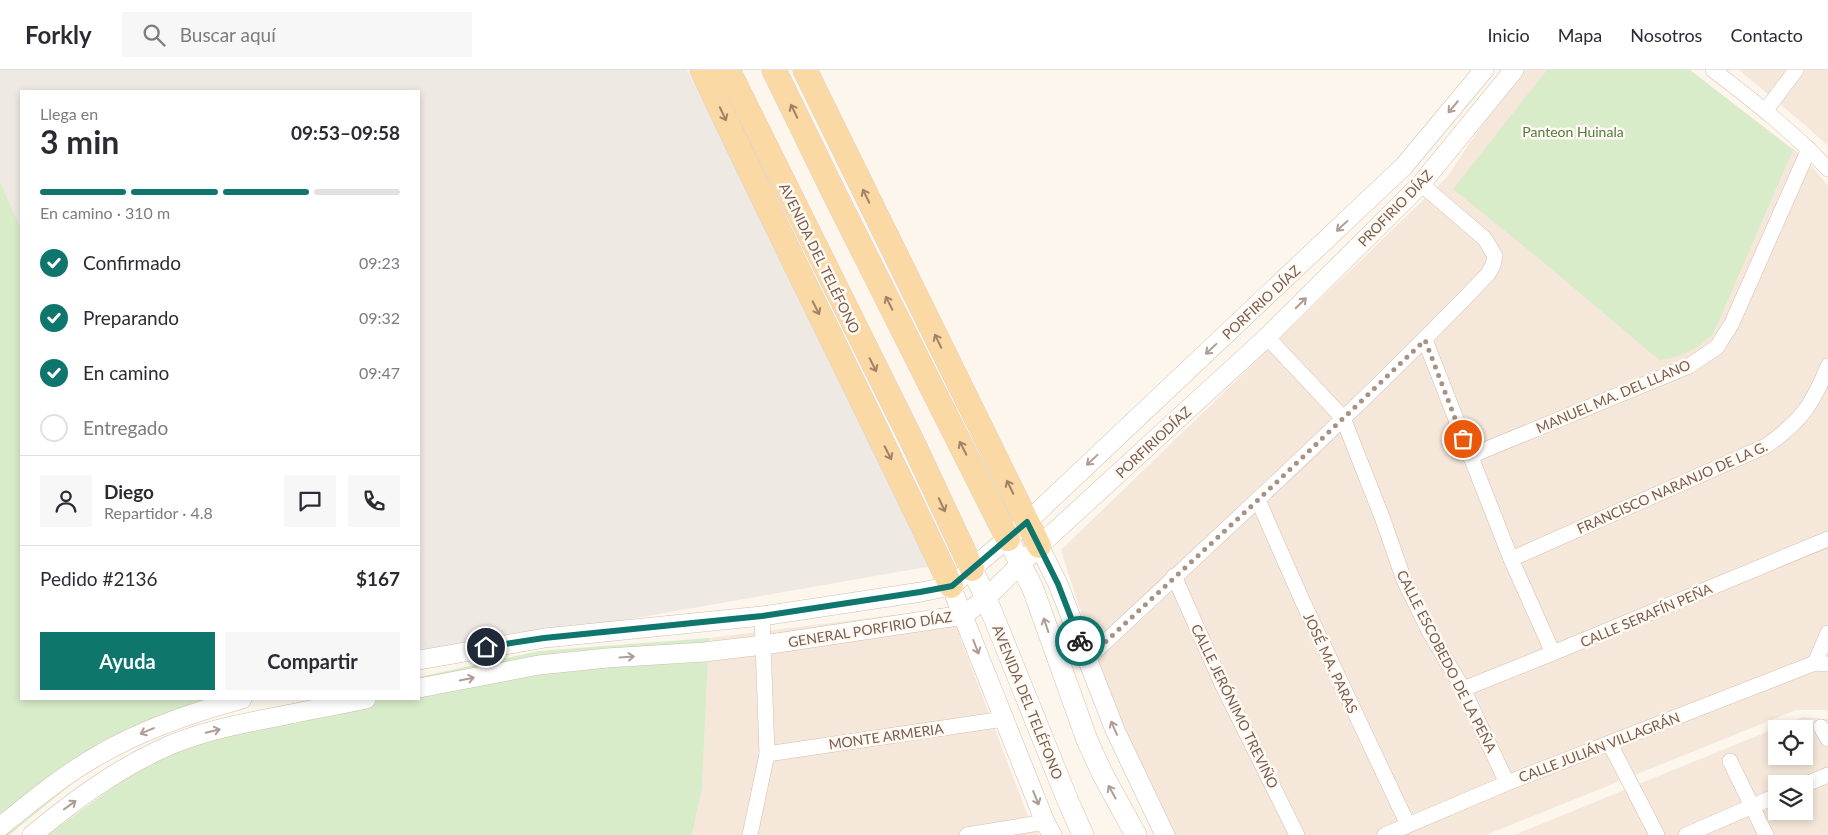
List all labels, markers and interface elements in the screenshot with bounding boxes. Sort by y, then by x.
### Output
search box [122,12,472,57]
text: Forkly [25,20,92,49]
icon: search [140,21,168,49]
text: Buscar aquí [180,23,276,46]
text: Inicio [1487,24,1530,46]
text: Mapa [1558,24,1602,46]
text: Nosotros [1630,24,1702,46]
text: Contacto [1730,24,1803,46]
one-way arrow [1447,101,1459,114]
text: Llega en [40,104,98,123]
one-way arrow [789,104,798,119]
one-way arrow [718,106,728,121]
text: 09:53–09:58 [291,121,400,144]
text: 3 min [40,122,119,161]
park label: Panteon Huinala [1522,123,1624,140]
street label: PROFIRIO DÍAZ [1354,166,1436,250]
street label: AVENIDA DEL TELÉFONO [776,180,864,336]
one-way arrow [861,188,871,203]
text: En camino · 310 m [40,203,170,222]
one-way arrow [1336,219,1348,231]
icon: check [40,249,68,277]
text: Confirmado [83,251,181,274]
text: 09:23 [359,253,400,272]
street label: PORFIRIO DÍAZ [1219,262,1303,342]
one-way arrow [884,296,894,311]
one-way arrow [1295,297,1308,309]
one-way arrow [812,300,821,315]
icon: check [40,304,68,332]
text: Preparando [83,306,179,329]
text: 09:32 [359,308,400,327]
one-way arrow [933,334,942,349]
one-way arrow [1205,343,1217,355]
street label: MANUEL MA. DEL LLANO [1533,356,1693,436]
one-way arrow [869,357,879,372]
icon: check [40,359,68,387]
text: En camino [83,361,169,384]
text: 09:47 [359,363,400,382]
street label: PORFIRIODÍAZ [1112,403,1194,481]
text: Entregado [83,416,168,439]
pin [1442,418,1484,460]
icon: bag [1449,425,1477,453]
street label: FRANCISCO NARANJO DE LA G. [1574,437,1770,537]
one-way arrow [958,441,968,456]
one-way arrow [884,445,894,460]
one-way arrow [1086,454,1099,466]
button: person [40,475,92,527]
button: chat [284,475,336,527]
button: phone [348,475,400,527]
text: Diego [104,480,154,503]
one-way arrow [1005,480,1014,495]
one-way arrow [938,497,947,512]
text: Repartidor · 4.8 [104,503,213,522]
text: Pedido #2136 [40,567,158,590]
text: $167 [356,567,400,590]
street label: CALLE ESCOBEDO DE LA PEÑA [1394,567,1501,755]
street label: CALLE SERAFÍN PEÑA [1578,579,1715,650]
street label: GENERAL PORFIRIO DÍAZ [787,608,953,650]
street label: JOSÉ MA. PARAS [1300,610,1362,716]
courier [1055,616,1105,666]
one-way arrow [1041,618,1050,633]
street label: CALLE JERÓNIMO TREVIÑO [1188,621,1282,791]
street label: AVENIDA DEL TELÉFONO [989,622,1067,782]
pin [465,626,507,668]
icon: bike [1066,627,1094,655]
button: Ayuda [40,632,215,690]
button: Compartir [225,632,400,690]
icon: home [472,633,500,661]
one-way arrow [972,639,982,654]
one-way arrow [619,653,635,662]
one-way arrow [458,674,474,683]
street label: CALLE JULIÁN VILLAGRÁN [1516,708,1682,786]
street label: MONTE ARMERIA [827,719,945,752]
map controls [1768,720,1813,820]
button: locate [1768,720,1813,765]
one-way arrow [1109,721,1119,736]
one-way arrow [205,726,221,735]
one-way arrow [140,727,155,737]
button: layers [1768,775,1813,820]
one-way arrow [1107,785,1117,800]
one-way arrow [1032,790,1041,805]
one-way arrow [63,799,76,810]

